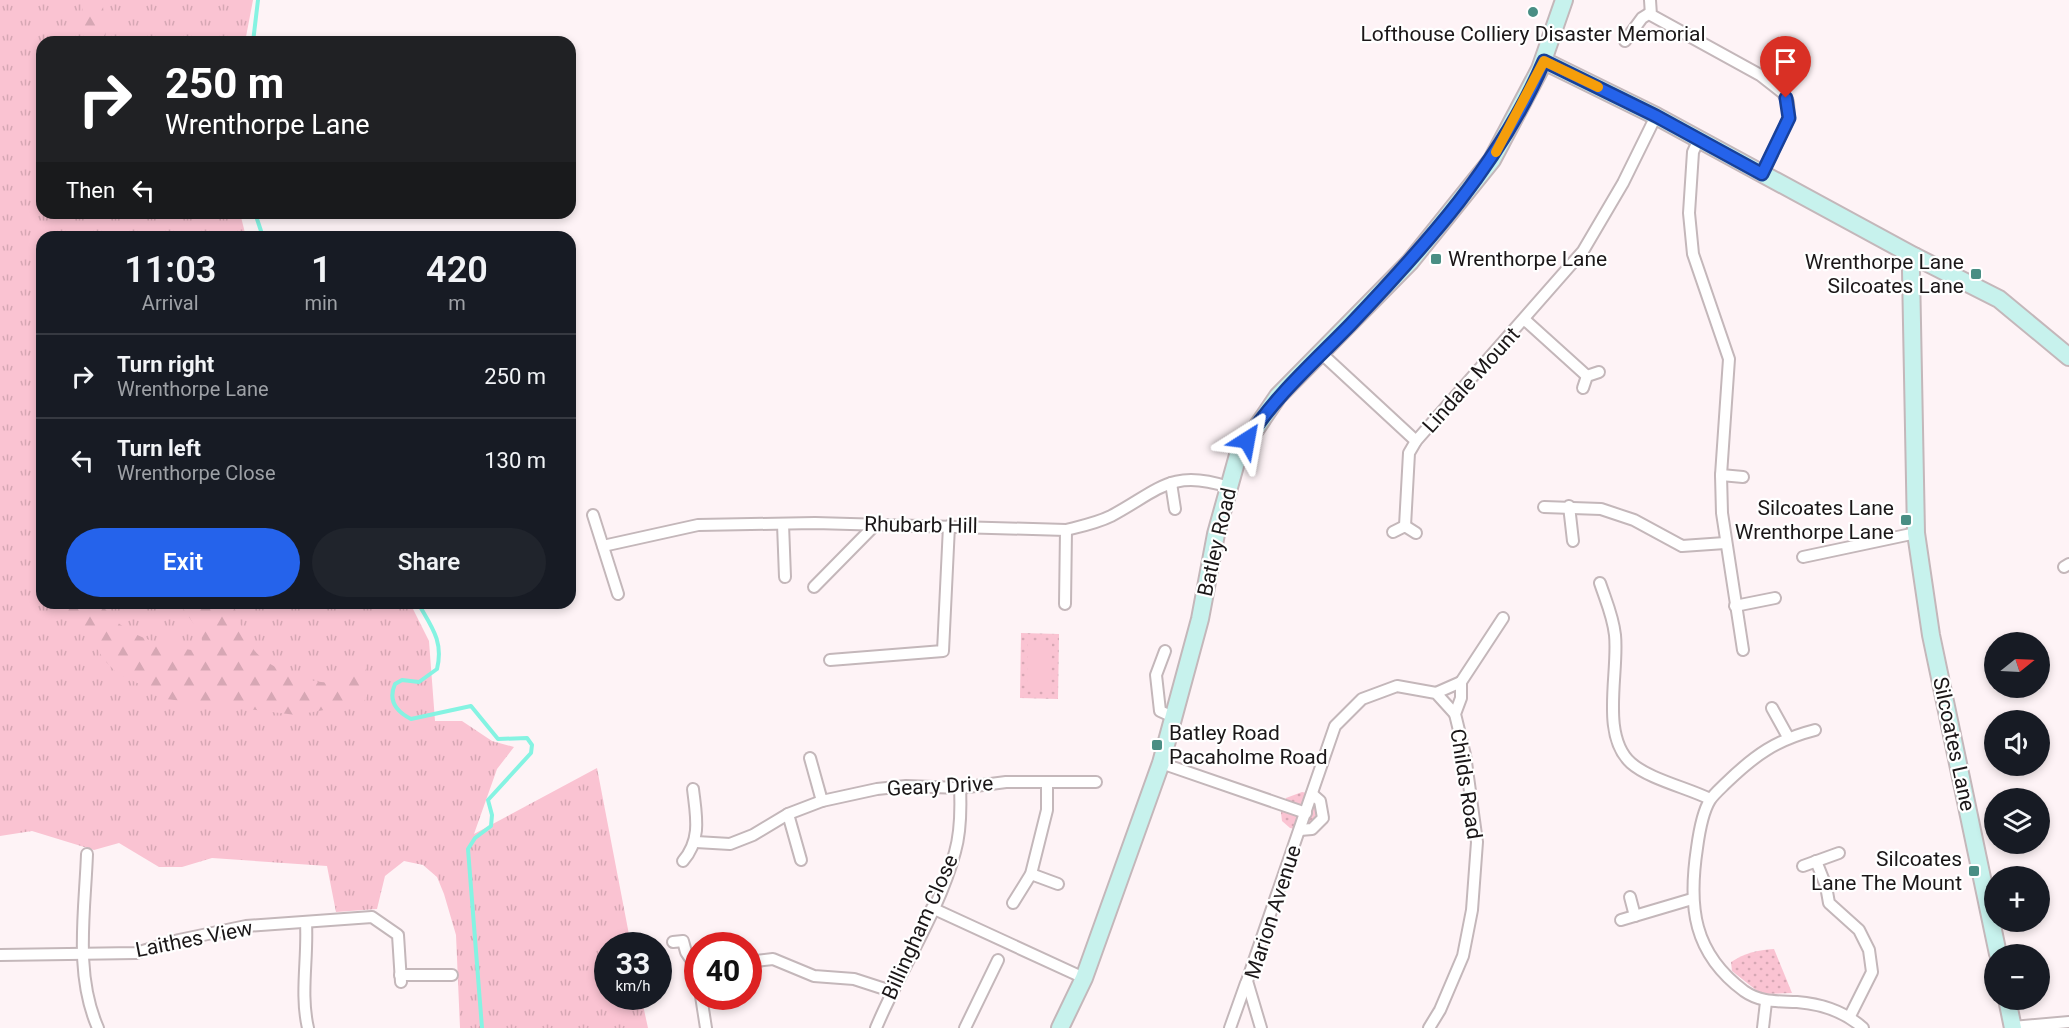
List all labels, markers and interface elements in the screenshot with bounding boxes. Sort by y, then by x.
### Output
marker: Lofthouse Colliery Disaster Memorial [1526,5,1540,19]
place label: Lofthouse Colliery Disaster Memorial [1360,22,1706,46]
pin [1760,36,1811,98]
icon: arrive [1769,45,1802,78]
text: 250 m [165,59,284,108]
icon: right [66,60,144,138]
text: Wrenthorpe Lane [165,109,370,141]
icon: left [127,174,160,207]
text: Then [66,178,115,203]
place label: Wrenthorpe Lane [1448,247,1607,271]
text: 11:03 [124,249,216,291]
text: 1 [311,249,331,291]
text: 420 [426,249,488,291]
place label: Wrenthorpe Lane Silcoates Lane [1805,250,1964,298]
marker: Wrenthorpe Lane [1429,252,1443,266]
marker: Wrenthorpe Lane Silcoates Lane [1969,267,1983,281]
text: Arrival [142,291,199,315]
text: min [304,291,338,315]
text: m [448,291,466,315]
street label: Lindale Mount [1418,322,1525,437]
text: Turn right [117,352,214,377]
icon: right [66,360,99,393]
text: 250 m [484,364,546,389]
text: Wrenthorpe Lane [117,377,269,401]
position arrow [1215,408,1279,472]
text: Turn left [117,436,201,461]
icon: left [66,444,99,477]
text: 130 m [484,448,546,473]
text: Wrenthorpe Close [117,461,276,485]
street label: Batley Road [1193,485,1241,599]
place label: Silcoates Lane Wrenthorpe Lane [1735,496,1894,544]
street label: Rhubarb Hill [864,512,978,538]
marker: Silcoates Lane Wrenthorpe Lane [1899,513,1913,527]
button: Exit [66,528,300,597]
button: Share [312,528,546,597]
north arrow [1984,632,2050,698]
map controls [1984,632,2050,1010]
street label: Silcoates Lane [1928,675,1980,813]
button: sound [1984,710,2050,776]
place label: Batley Road Pacaholme Road [1169,721,1328,769]
street label: Childs Road [1445,727,1487,841]
marker: Batley Road Pacaholme Road [1150,738,1164,752]
street label: Geary Drive [886,771,994,801]
button: layers [1984,788,2050,854]
street label: Marion Avenue [1240,842,1306,982]
place label: Silcoates Lane The Mount [1811,847,1962,895]
street label: Billingham Close [877,851,963,1003]
marker: Silcoates Lane The Mount [1967,864,1981,878]
button: + [1984,866,2050,932]
street label: Laithes View [133,916,255,962]
speed limit sign: 40 [684,932,762,1010]
button: − [1984,944,2050,1010]
text: 33 [616,946,650,981]
text: km/h [615,977,651,995]

